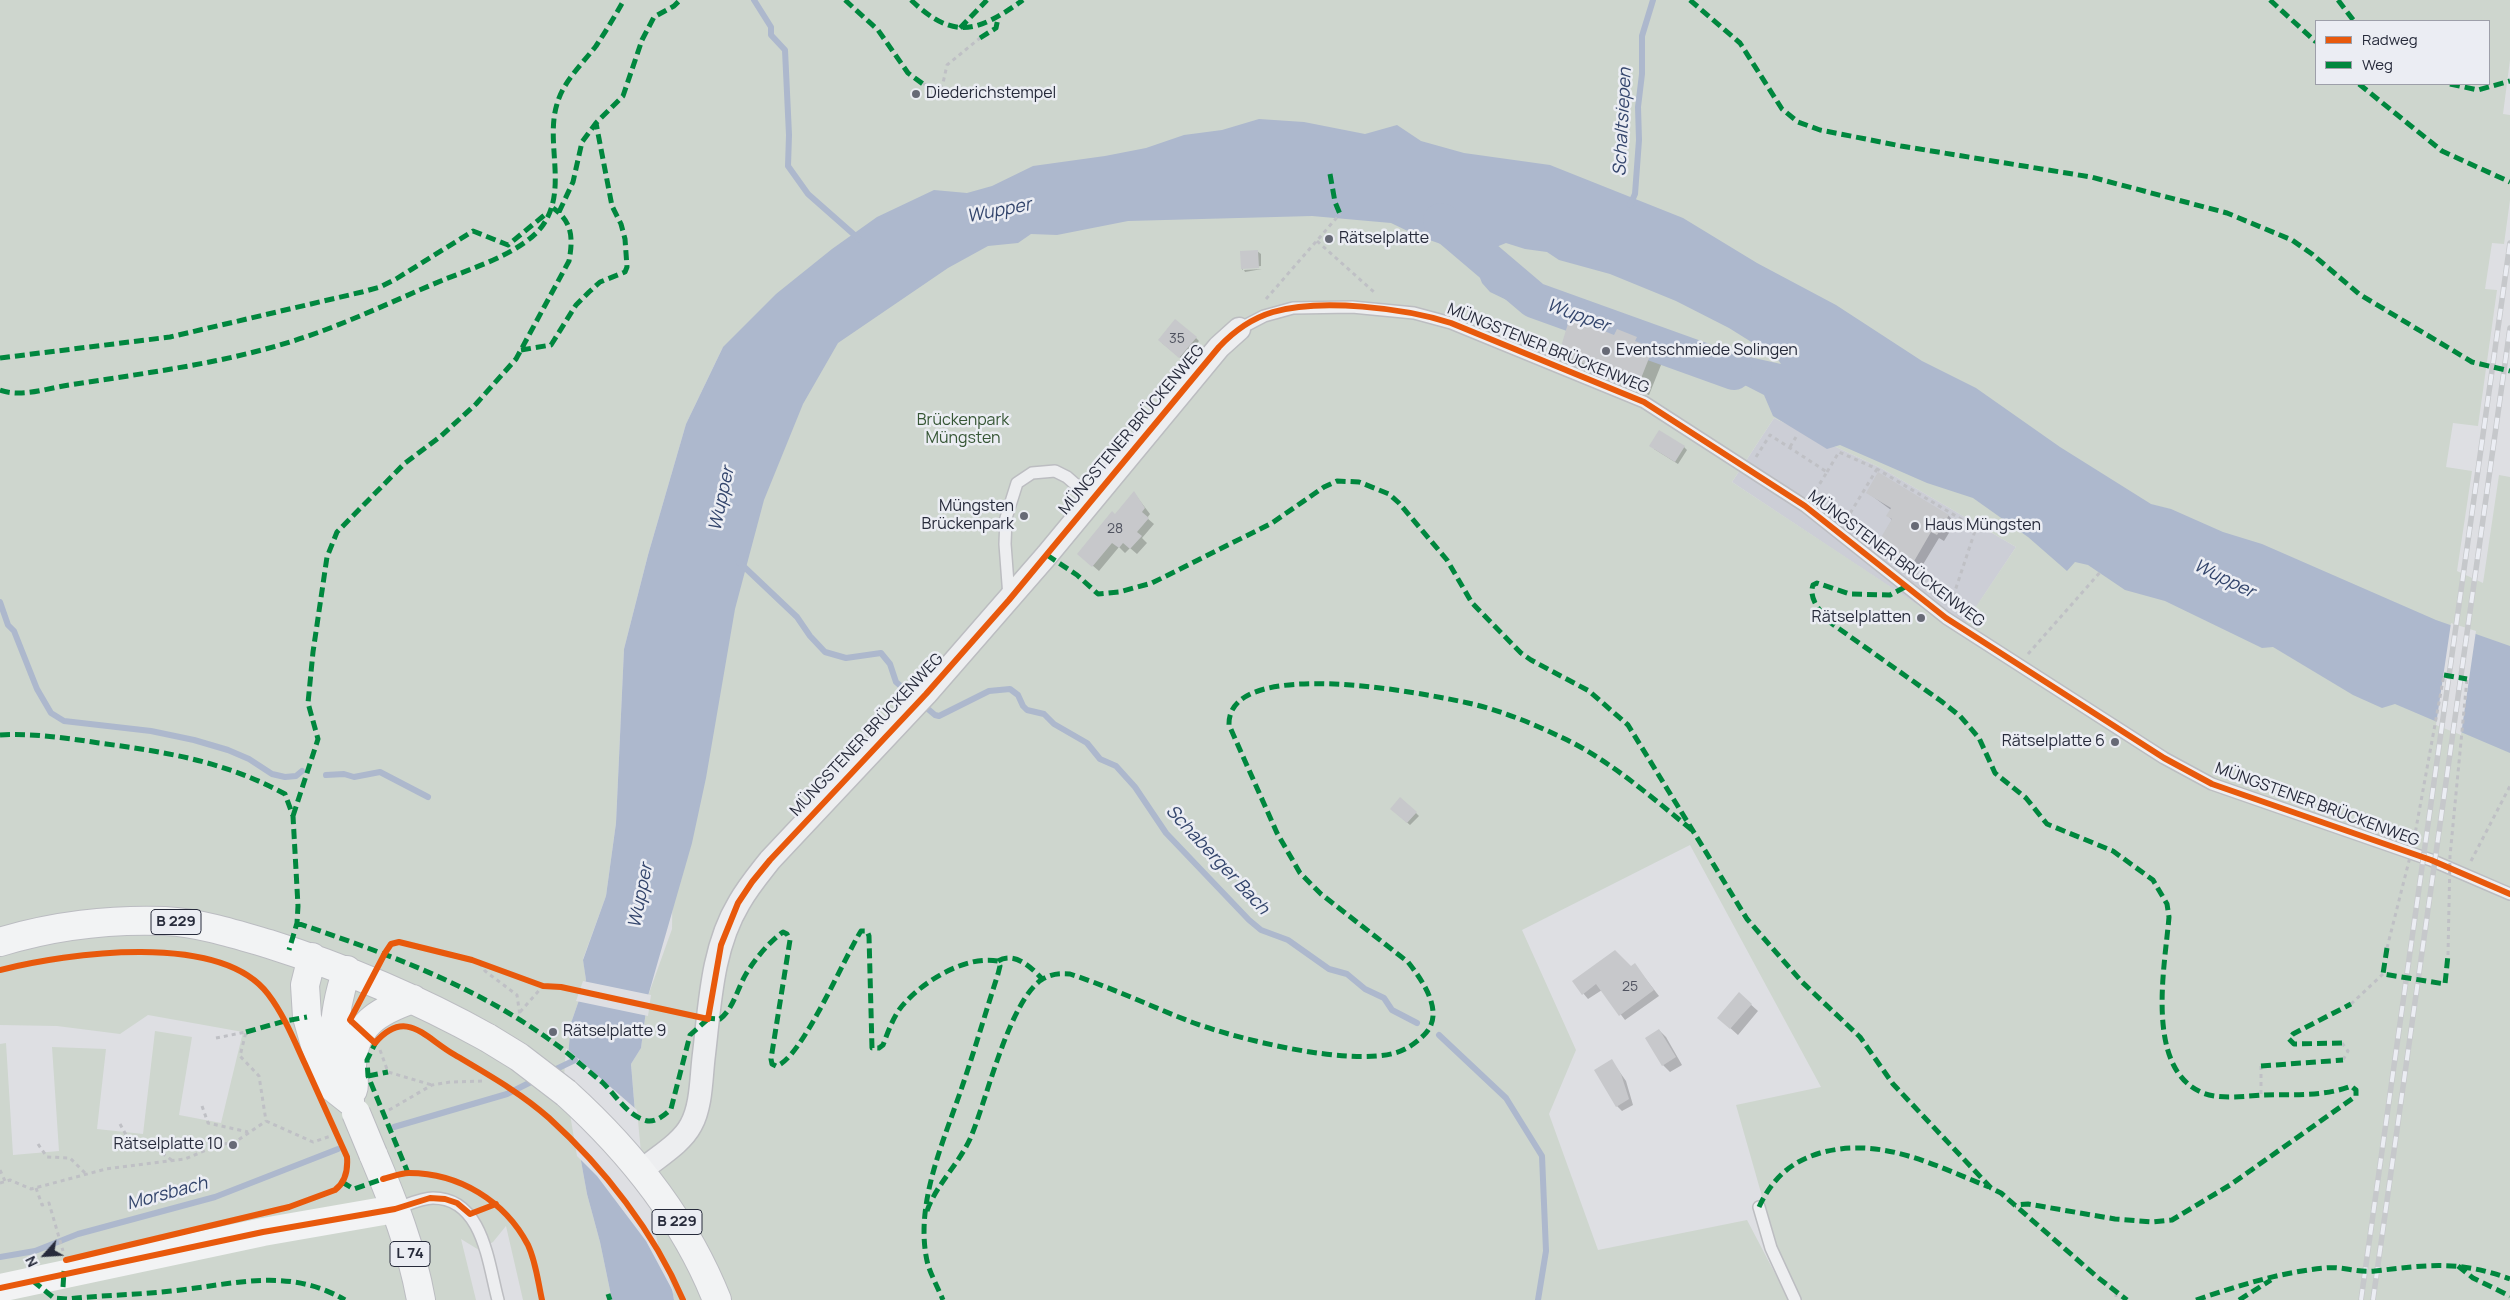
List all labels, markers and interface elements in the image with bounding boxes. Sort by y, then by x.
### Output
legend [2315,20,2490,85]
text: Radweg [2362,29,2418,50]
text: Weg [2362,54,2393,75]
water label: Schaltsiepen [1609,67,1637,177]
place label: Diederichstempel [926,84,1056,104]
marker: Diederichstempel [910,88,922,100]
water label: Wupper [965,194,1033,228]
place label: Rätselplatte [1339,229,1429,249]
marker: Rätselplatte [1323,233,1335,245]
water label: Wupper [1544,295,1612,337]
street label: MÜNGSTENER BRÜCKENWEG [1444,300,1652,398]
house number: 35 [1169,331,1185,347]
street label: MÜNGSTENER BRÜCKENWEG [1055,341,1209,519]
place label: Eventschmiede Solingen [1616,341,1798,361]
marker: Eventschmiede Solingen [1600,345,1612,357]
park label: Brückenpark Müngsten [917,411,1009,449]
water label: Wupper [705,465,739,533]
street label: MÜNGSTENER BRÜCKENWEG [1804,486,1988,632]
place label: Müngsten Brückenpark [922,497,1014,535]
marker: Müngsten Brückenpark [1018,510,1030,522]
place label: Haus Müngsten [1925,516,2041,536]
marker: Haus Müngsten [1909,520,1921,532]
house number: 28 [1107,521,1123,537]
water label: Wupper [2190,555,2258,603]
place label: Rätselplatten [1812,608,1911,628]
marker: Rätselplatten [1915,612,1927,624]
street label: MÜNGSTENER BRÜCKENWEG [786,650,948,820]
place label: Rätselplatte 6 [2002,732,2105,752]
marker: Rätselplatte 6 [2109,736,2121,748]
street label: MÜNGSTENER BRÜCKENWEG [2212,759,2422,851]
water label: Schaberger Bach [1161,801,1273,919]
water label: Wupper [624,862,658,930]
road number: B 229 [151,910,201,934]
house number: 25 [1622,979,1638,995]
place label: Rätselplatte 9 [563,1022,666,1042]
marker: Rätselplatte 9 [547,1026,559,1038]
place label: Rätselplatte 10 [114,1135,223,1155]
marker: Rätselplatte 10 [227,1139,239,1151]
water label: Morsbach [124,1173,210,1215]
road number: B 229 [652,1210,702,1234]
north arrow [20,1230,70,1280]
road number: L 74 [390,1242,430,1266]
text: N [20,1253,42,1270]

